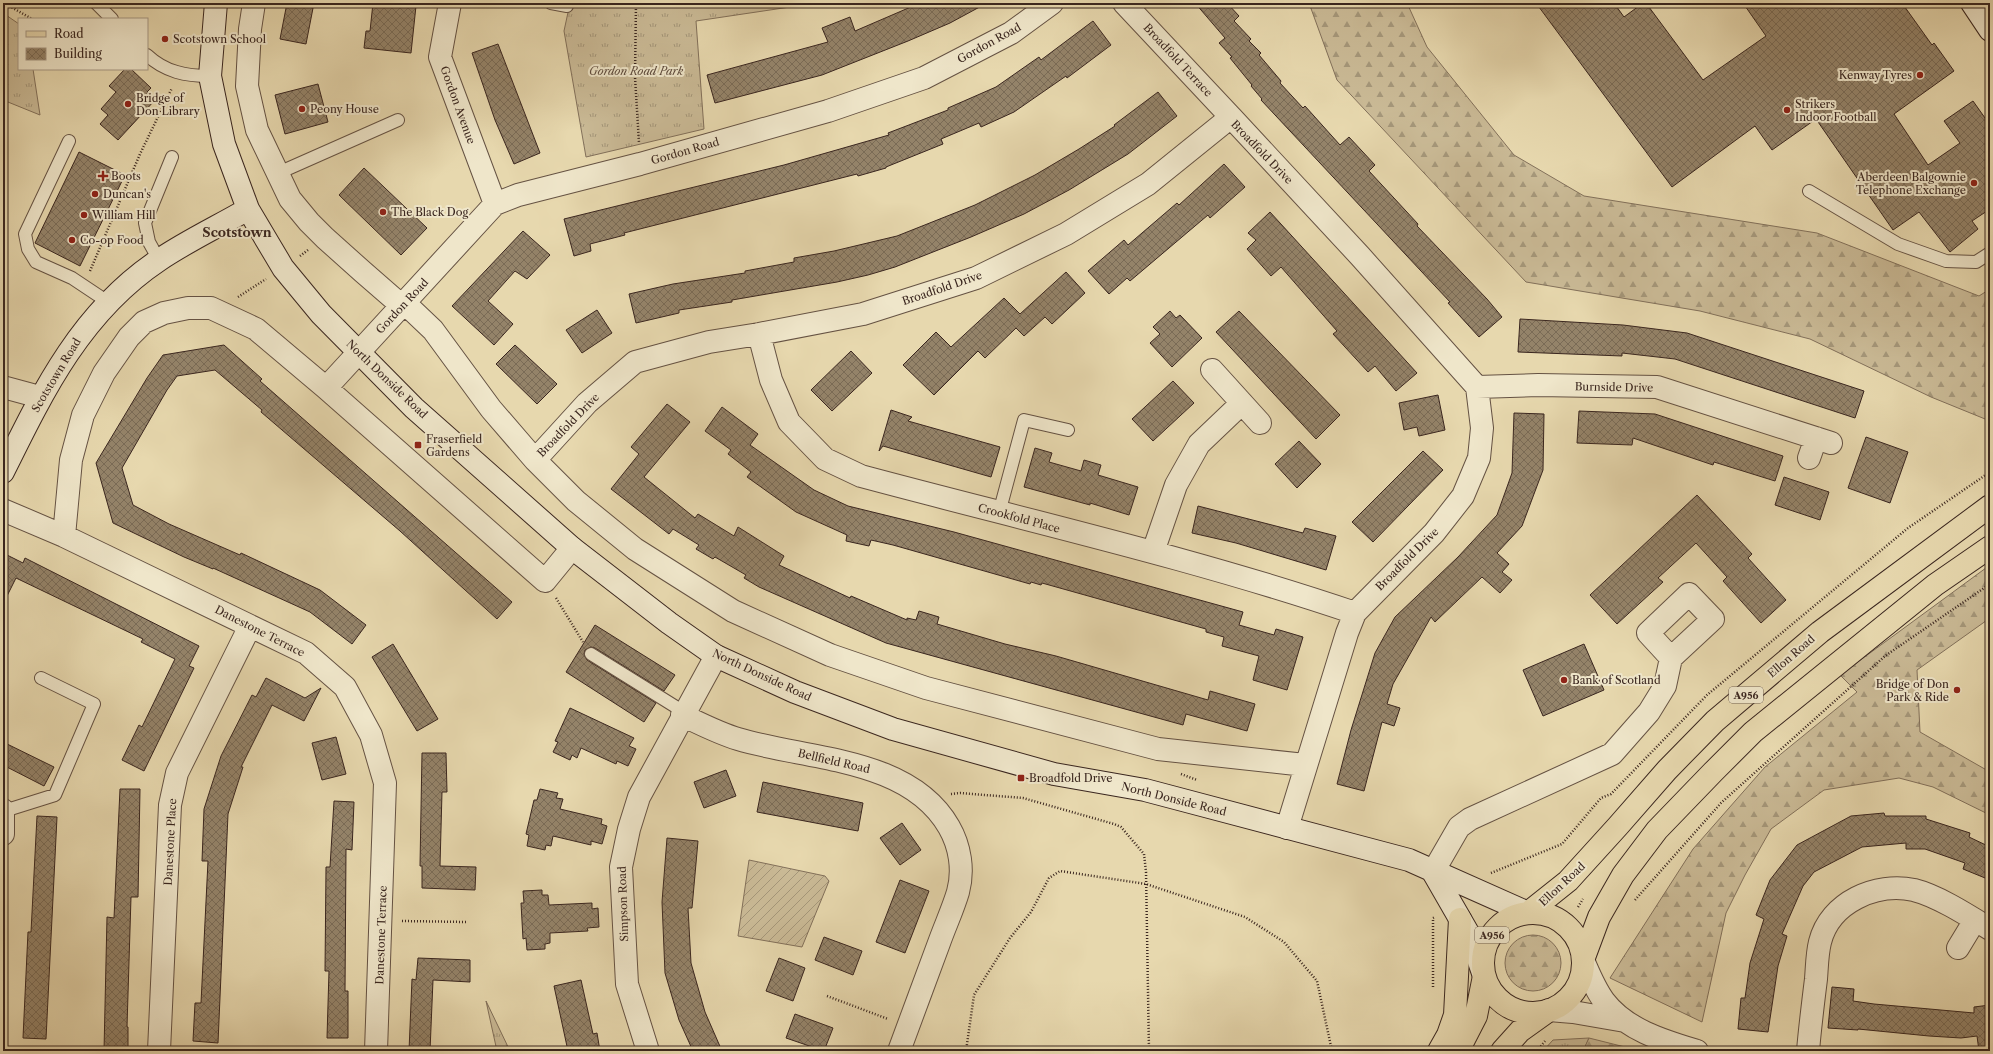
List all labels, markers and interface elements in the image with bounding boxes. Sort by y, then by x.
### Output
legend [18,18,148,70]
street label: Gordon Road [955,20,1024,66]
street label: Broadfold Terrace [1141,21,1215,99]
text: Road [54,26,84,41]
place label: Scotstown School [173,32,267,46]
marker: Scotstown School [160,34,170,44]
text: Building [54,46,102,61]
street label: Gordon Avenue [437,64,479,146]
park label: Gordon Road Park [589,64,683,78]
place label: Kenway Tyres [1839,68,1912,82]
marker: Kenway Tyres [1915,70,1925,80]
place label: Bridge of Don Library [136,91,201,118]
place label: Strikers Indoor Football [1795,97,1877,124]
marker: Bridge of Don Library [123,99,133,109]
place label: Peony House [310,102,379,116]
marker: Peony House [297,104,307,114]
marker: Strikers Indoor Football [1782,105,1792,115]
street label: Broadfold Drive [1228,117,1296,187]
street label: Gordon Road [649,134,721,167]
place label: Boots [111,169,141,183]
place label: Aberdeen Balgownie Telephone Exchange [1856,170,1966,197]
marker: Boots [98,171,108,181]
marker: Aberdeen Balgownie Telephone Exchange [1969,178,1979,188]
place label: Duncan's [103,187,151,201]
marker: Duncan's [90,189,100,199]
place label: The Black Dog [391,205,468,219]
marker: The Black Dog [378,207,388,217]
place label: William Hill [91,208,156,222]
marker: William Hill [79,210,89,220]
district label: Scotstown [202,224,272,240]
place label: Co-op Food [80,233,144,247]
marker: Co-op Food [67,235,77,245]
street label: Broadfold Drive [900,268,984,308]
street label: Gordon Road [373,275,431,337]
street label: Scotstown Road [28,335,84,415]
street label: North Donside Road [343,337,431,422]
street label: Burnside Drive [1575,379,1653,395]
street label: Broadfold Drive [534,390,602,460]
place label: Fraserfield Gardens [426,432,482,459]
marker: Fraserfield Gardens [413,440,423,450]
street label: Crookfold Place [976,500,1062,536]
street label: Broadfold Drive [1373,525,1441,593]
street label: Danestone Terrace [213,602,307,660]
street label: Ellon Road [1765,632,1818,680]
street label: North Donside Road [710,646,814,704]
place label: Bank of Scotland [1572,673,1661,687]
marker: Bank of Scotland [1559,675,1569,685]
place label: Bridge of Don Park & Ride [1876,677,1949,704]
marker: Bridge of Don Park & Ride [1952,685,1962,695]
road number: A956 [1729,687,1763,703]
street label: Bellfield Road [797,746,872,776]
place label: Broadfold Drive [1029,771,1112,785]
marker: Broadfold Drive [1016,773,1026,783]
street label: North Donside Road [1120,779,1228,819]
street label: Danestone Place [161,798,179,886]
street label: Ellon Road [1536,859,1588,909]
street label: Simpson Road [615,866,631,942]
street label: Danestone Terrace [372,885,390,985]
road number: A956 [1475,927,1509,943]

